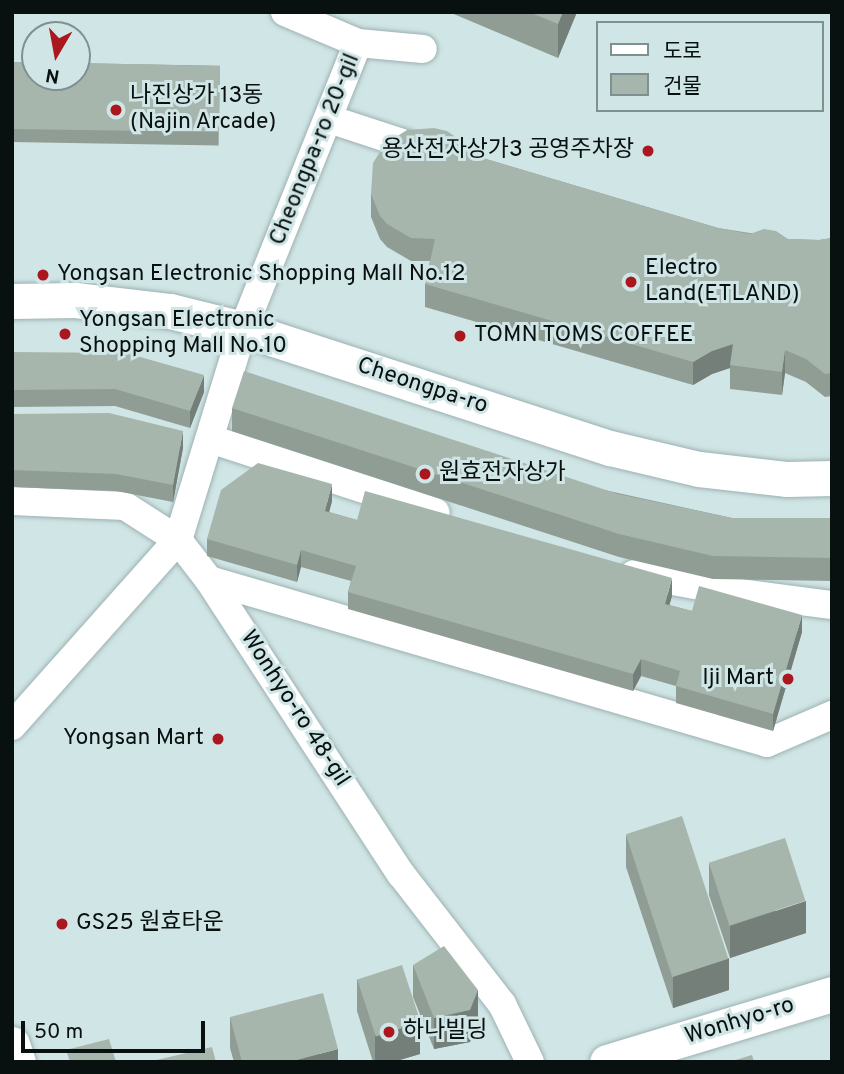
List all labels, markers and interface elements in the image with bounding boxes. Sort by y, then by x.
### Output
north arrow [21,21,91,91]
legend [596,21,823,112]
text: 도로 [663,39,702,66]
street label: Cheongpa-ro 20-gil [265,50,367,250]
text: N [44,62,62,88]
text: 건물 [663,74,702,101]
place label: 나진상가 13동 (Najin Arcade) [130,83,277,137]
marker: 나진상가 13동 (Najin Arcade) [108,102,124,118]
place label: 용산전자상가3 공영주차장 [382,137,634,165]
marker: 용산전자상가3 공영주차장 [640,143,656,159]
place label: Electro Land(ETLAND) [645,255,800,309]
place label: Yongsan Electronic Shopping Mall No.12 [57,261,466,289]
marker: Yongsan Electronic Shopping Mall No.12 [35,267,51,283]
marker: Electro Land(ETLAND) [623,274,639,290]
place label: Yongsan Electronic Shopping Mall No.10 [79,307,287,361]
place label: TOMN TOMS COFFEE [474,322,694,350]
marker: Yongsan Electronic Shopping Mall No.10 [57,326,73,342]
marker: TOMN TOMS COFFEE [452,328,468,344]
street label: Cheongpa-ro [353,353,491,421]
place label: 원효전자상가 [439,460,566,488]
marker: 원효전자상가 [417,466,433,482]
street label: Wonhyo-ro 48-gil [233,626,355,792]
place label: Iji Mart [702,665,774,693]
marker: Iji Mart [780,671,796,687]
place label: Yongsan Mart [63,725,204,753]
marker: Yongsan Mart [210,731,226,747]
place label: GS25 원효타운 [76,910,224,938]
marker: GS25 원효타운 [54,916,70,932]
street label: Wonhyo-ro [682,992,798,1052]
scale bar [24,1007,208,1052]
place label: 하나빌딩 [403,1018,488,1046]
text: 50 m [34,1019,83,1046]
marker: 하나빌딩 [381,1024,397,1040]

